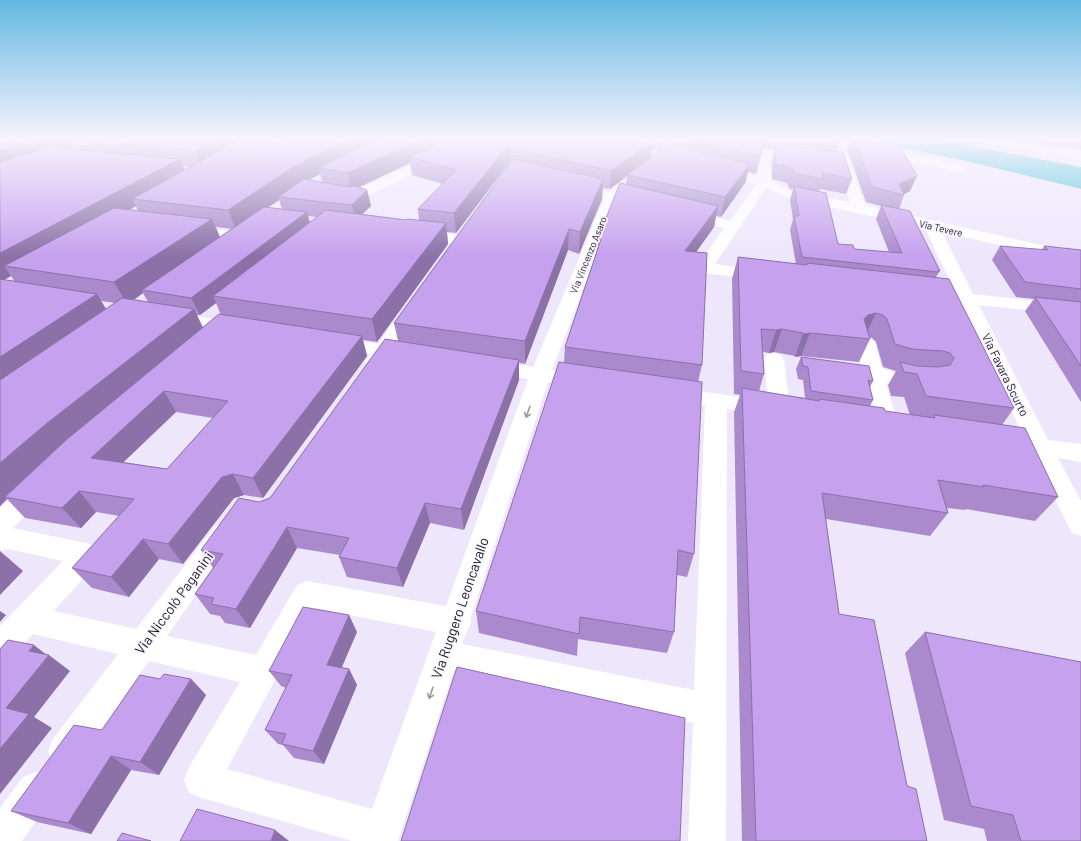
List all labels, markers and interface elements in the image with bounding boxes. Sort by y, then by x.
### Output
street label: Via Vincenzo Asaro [567,215,609,295]
street label: Via Tevere [918,217,964,239]
street label: Via Favara Scurto [980,331,1032,418]
one-way arrow [523,405,531,417]
street label: Via Ruggero Leoncavallo [427,535,492,681]
street label: Via Niccolò Paganini [131,548,217,657]
one-way arrow [427,687,434,700]

